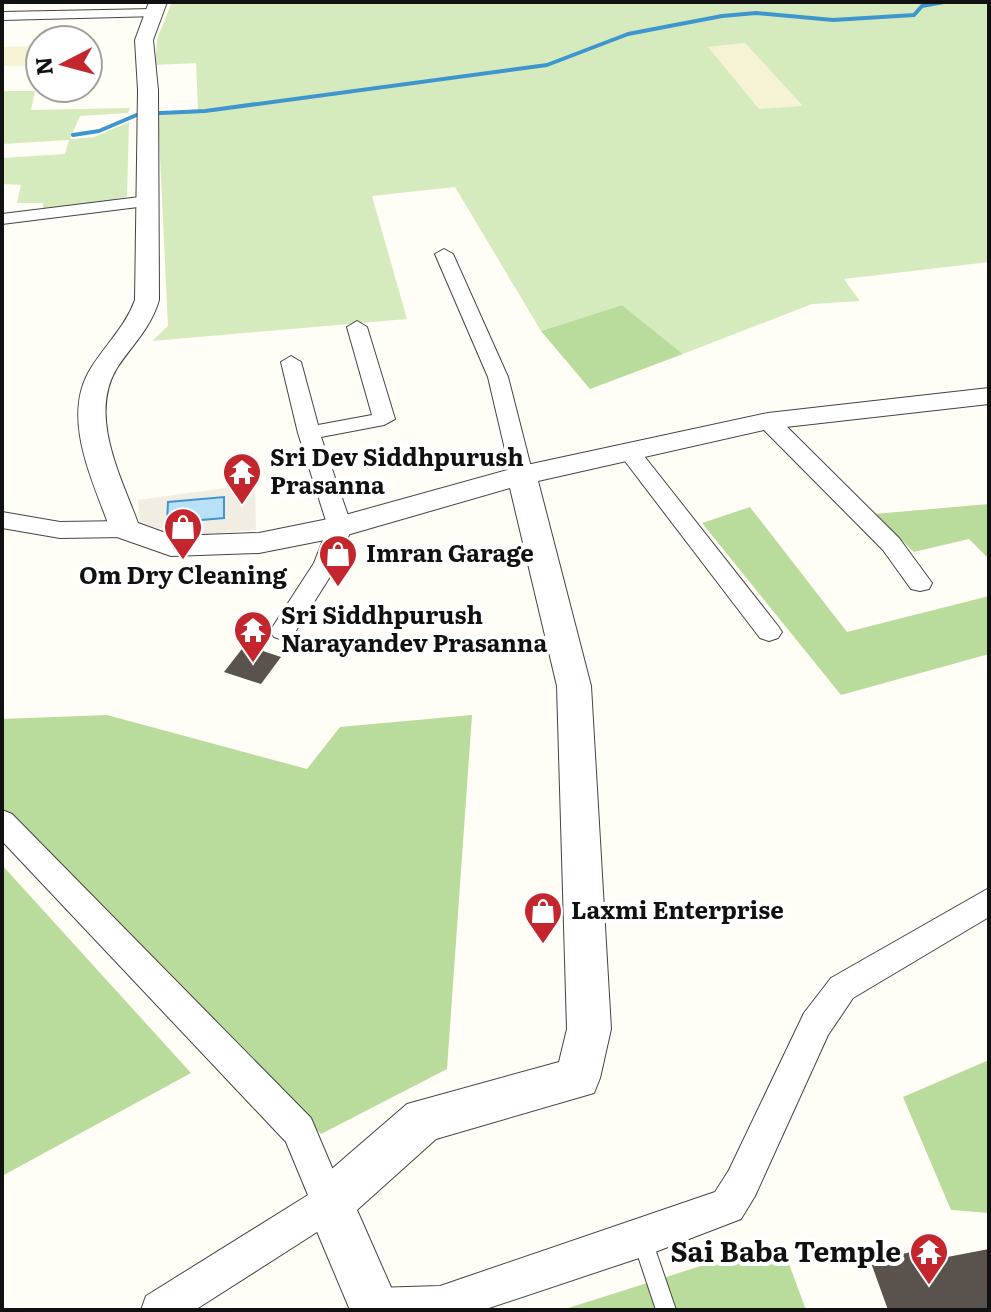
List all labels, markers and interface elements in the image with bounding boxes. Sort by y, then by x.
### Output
north arrow [24,24,104,104]
text: N [25,55,60,77]
place label: Sri Dev Siddhpurush Prasanna [270,438,524,501]
temple icon: Sri Dev Siddhpurush Prasanna [221,451,263,506]
shop icon: Om Dry Cleaning [162,506,204,561]
shop icon: Imran Garage [317,533,359,588]
place label: Imran Garage [366,534,534,569]
place label: Om Dry Cleaning [79,556,287,591]
place label: Sri Siddhpurush Narayandev Prasanna [281,596,547,659]
temple icon: Sri Siddhpurush Narayandev Prasanna [232,609,274,664]
shop icon: Laxmi Enterprise [522,890,564,945]
place label: Laxmi Enterprise [571,891,784,926]
place label: Sai Baba Temple [670,1229,901,1271]
temple icon: Sai Baba Temple [908,1231,950,1286]

